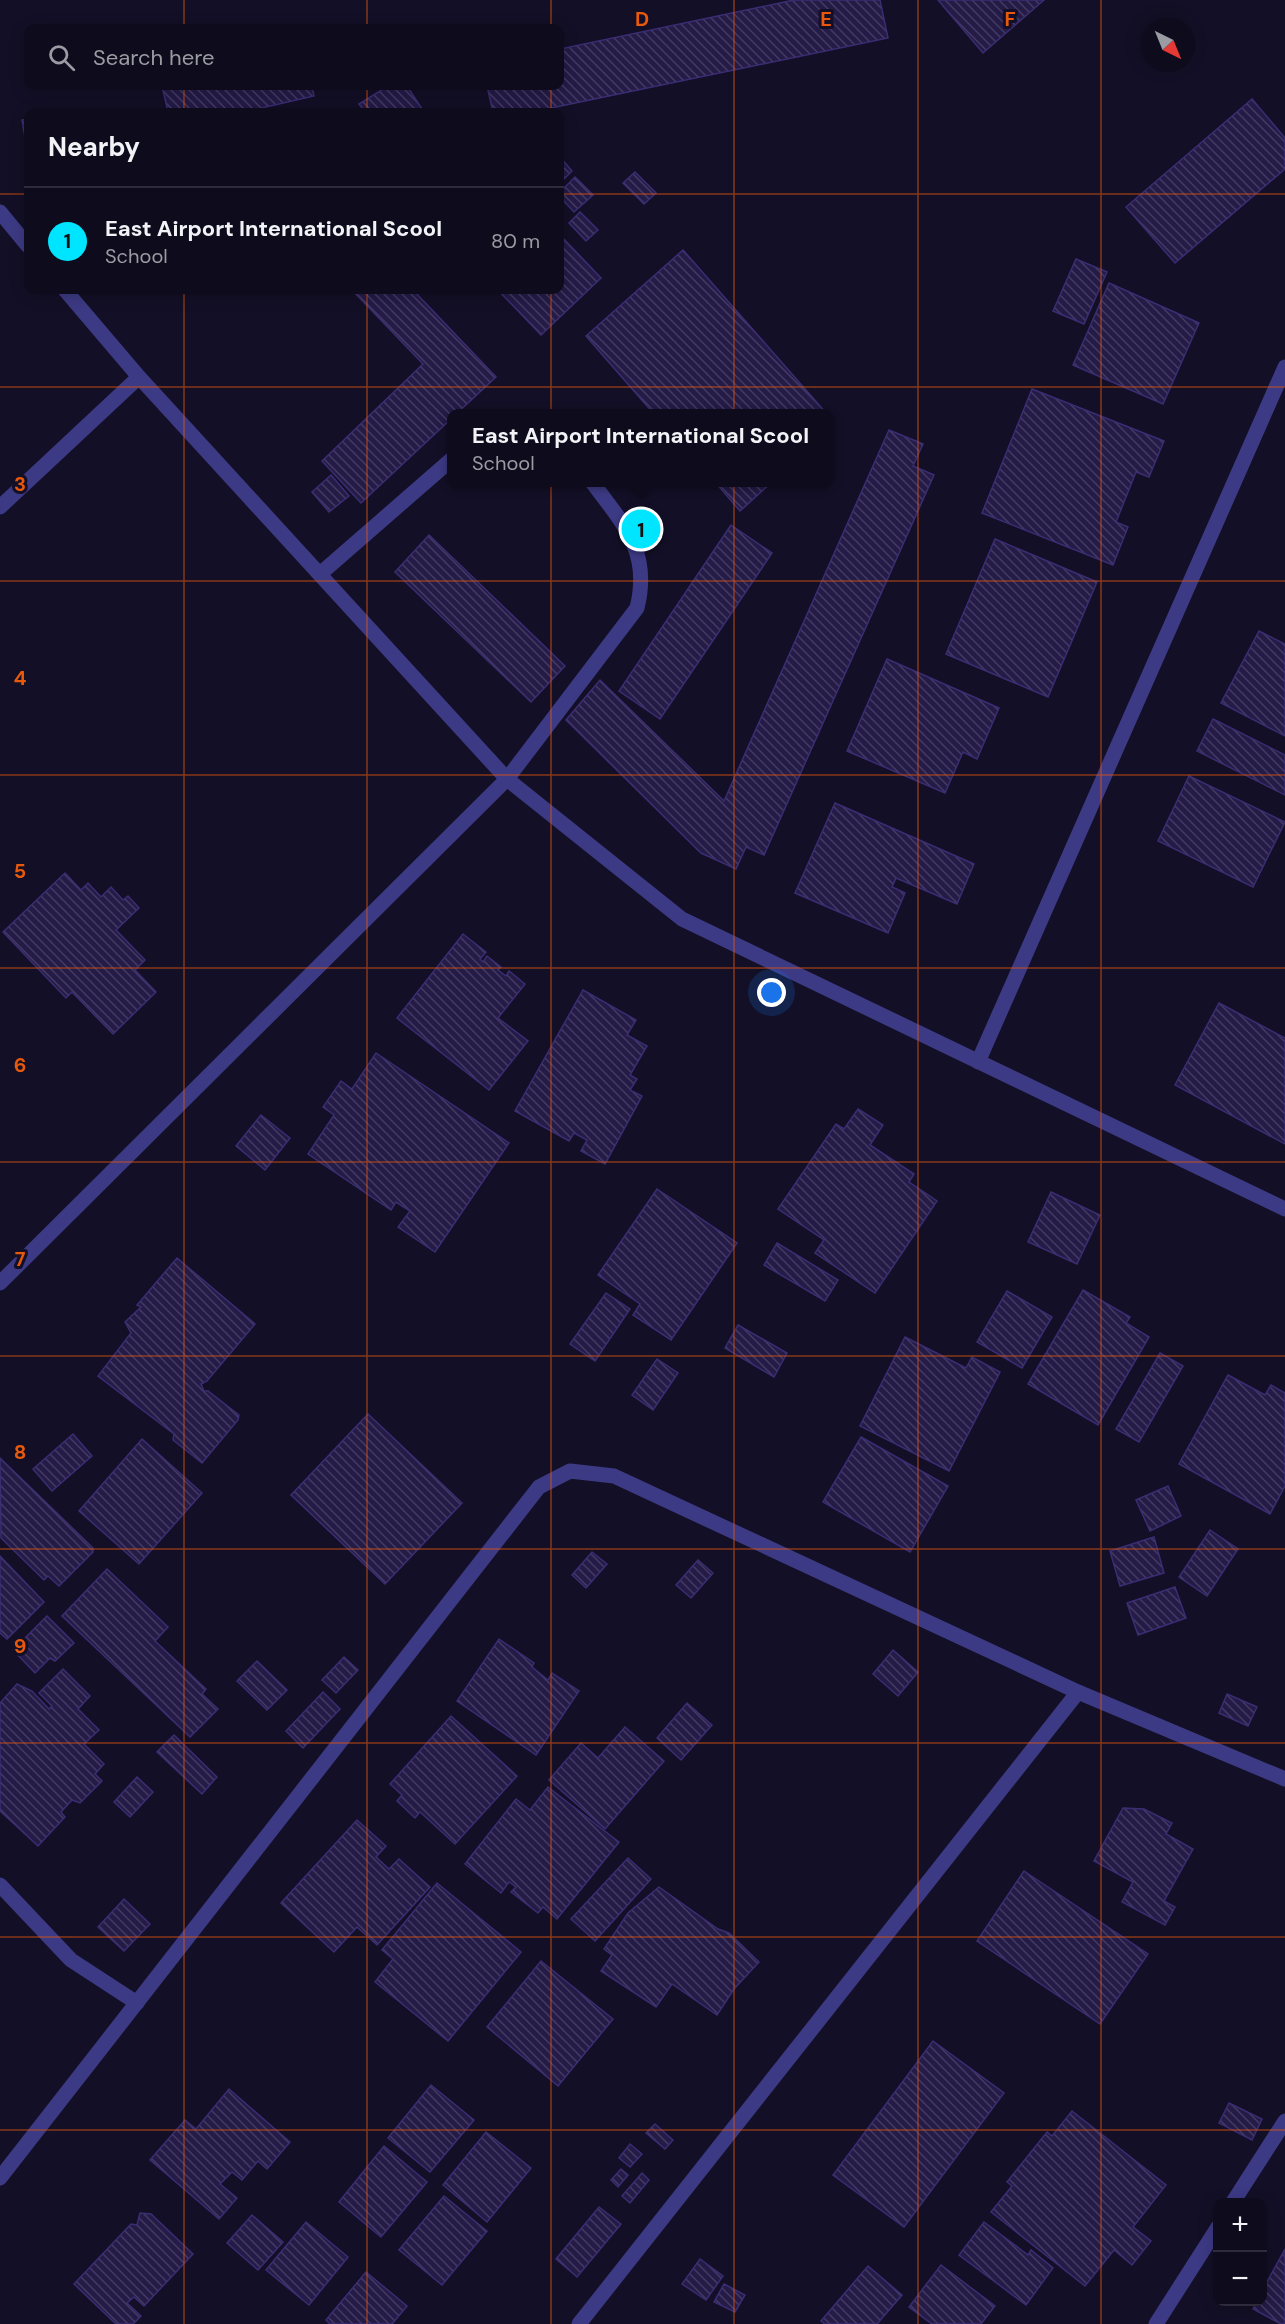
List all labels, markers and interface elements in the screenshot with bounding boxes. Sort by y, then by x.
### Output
text: D [635,6,649,32]
text: E [820,6,832,32]
text: F [1004,6,1016,32]
north arrow [1141,18,1195,72]
search box [24,24,564,90]
icon: search [45,41,78,74]
text: Search here [93,43,214,72]
text: Nearby [48,130,140,164]
text: East Airport International Scool [105,214,442,243]
text: 1 [64,228,71,254]
text: 80 m [491,228,540,254]
text: School [105,243,168,269]
popup [447,409,834,487]
text: East Airport International Scool [472,421,809,450]
text: School [472,450,535,476]
text: 3 [14,471,26,497]
pin: 1 [622,506,660,552]
text: 4 [14,665,27,691]
text: 5 [14,858,26,884]
your location [757,978,786,1007]
text: 6 [14,1052,26,1078]
text: 7 [15,1246,26,1272]
text: 8 [14,1439,26,1465]
text: 9 [14,1633,26,1659]
map controls [1213,2198,1267,2306]
button: + [1213,2198,1267,2252]
button: − [1213,2252,1267,2306]

